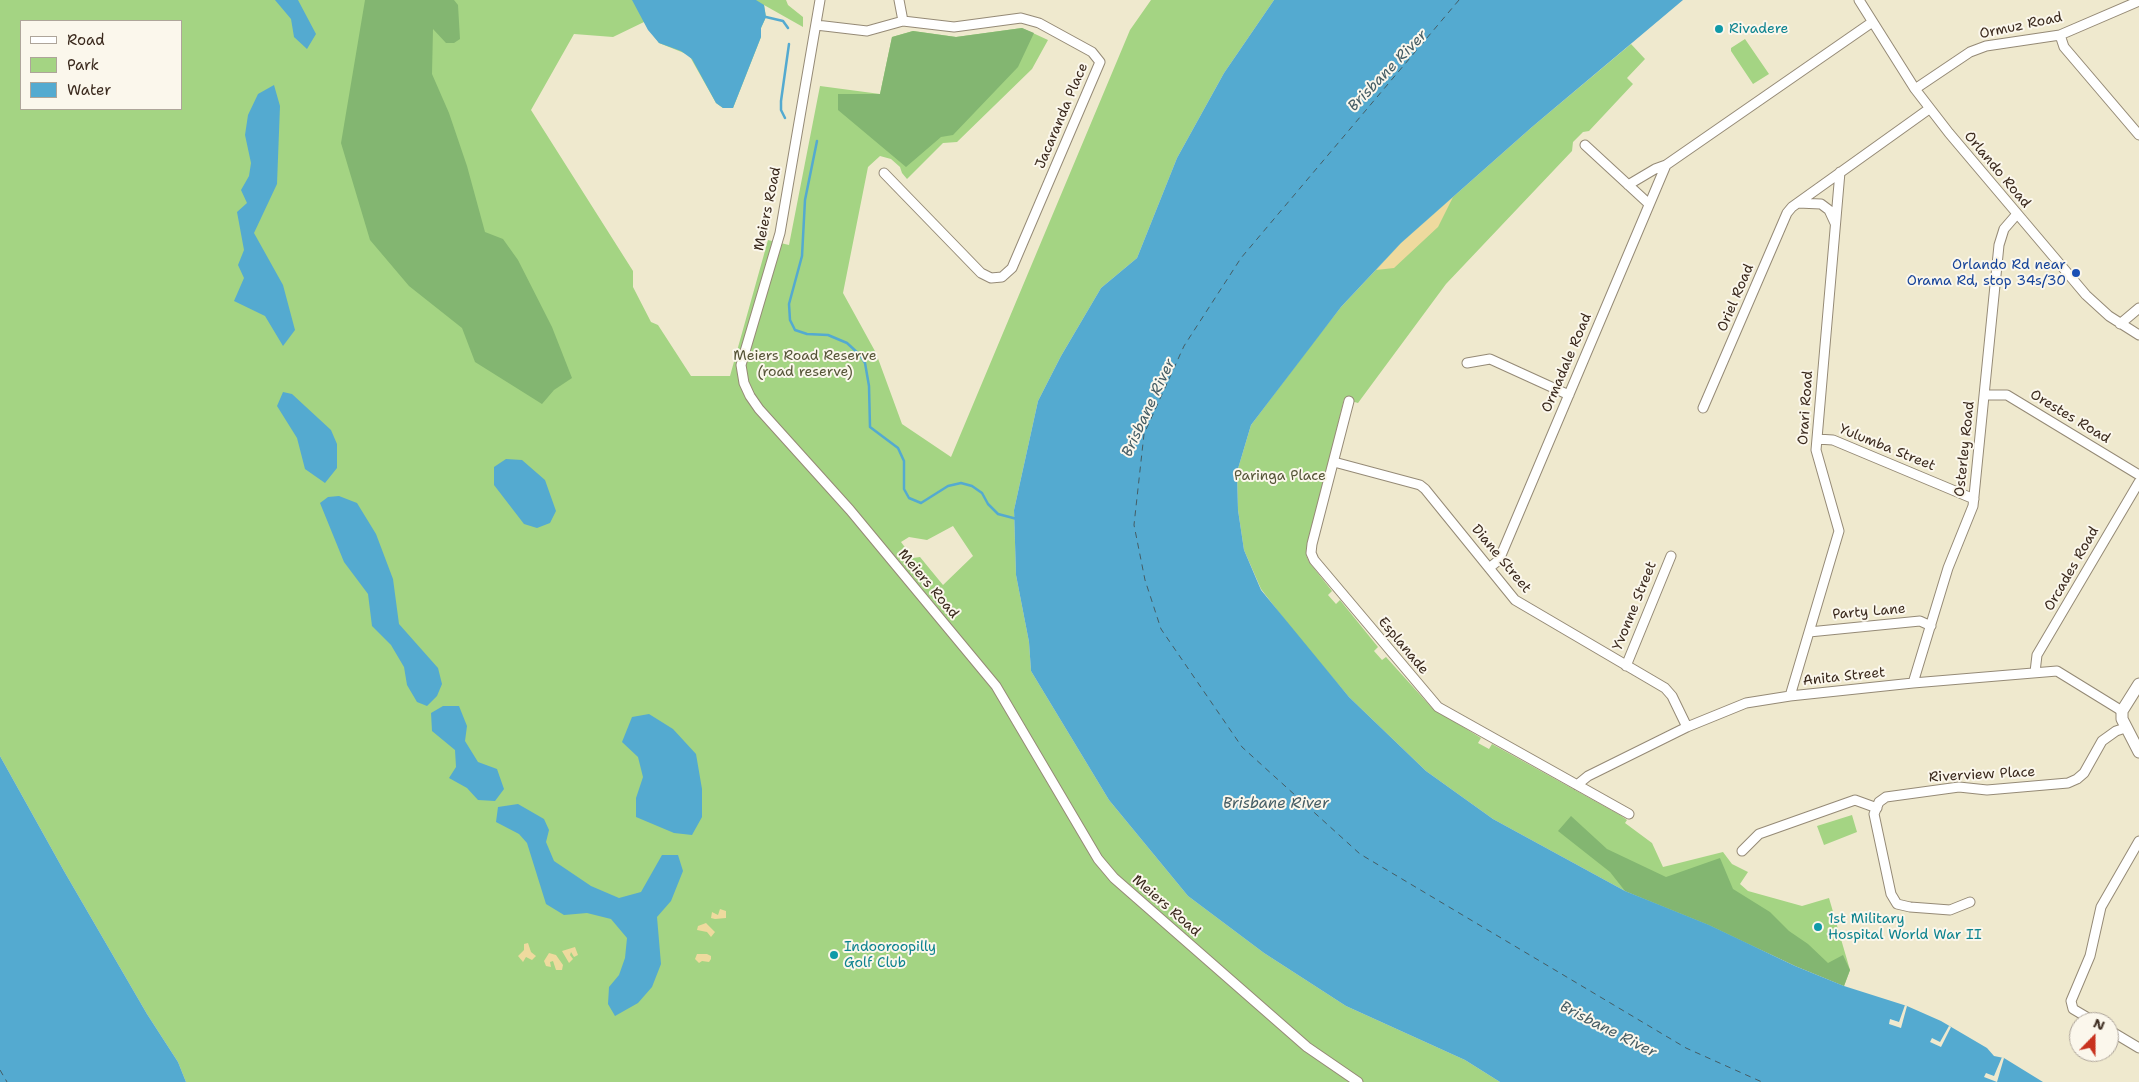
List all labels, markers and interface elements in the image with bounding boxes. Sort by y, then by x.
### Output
street label: Ormuz Road [1978,9,2064,43]
legend [20,20,182,110]
place label: Rivadere [1729,21,1788,37]
marker: Rivadere [1713,23,1725,35]
water label: Brisbane River [1345,27,1431,115]
text: Road [67,30,105,50]
text: Park [67,55,99,75]
street label: Jacaranda Place [1032,61,1092,171]
text: Water [67,80,111,100]
street label: Orlando Road [1960,128,2034,212]
street label: Meiers Road [751,166,785,252]
place label: Orlando Rd near Orama Rd, stop 34s/30 [1907,257,2066,290]
street label: Oriel Road [1714,262,1758,334]
marker: Orlando Rd near Orama Rd, stop 34s/30 [2070,267,2082,279]
street label: Ormadale Road [1539,311,1595,415]
park label: Meiers Road Reserve (road reserve) [733,348,877,381]
water label: Brisbane River [1118,356,1180,460]
street label: Orari Road [1795,370,1817,446]
street label: Orestes Road [2027,386,2113,448]
street label: Osterley Road [1952,400,1978,498]
street label: Yulumba Street [1836,421,1938,475]
park label: Paringa Place [1234,468,1326,484]
street label: Diane Street [1468,521,1534,597]
street label: Orcades Road [2041,524,2103,614]
street label: Meiers Road [894,546,962,622]
street label: Yvonne Street [1609,559,1661,653]
street label: Party Lane [1832,600,1906,624]
street label: Esplanade [1374,614,1432,678]
street label: Anita Street [1802,664,1886,690]
street label: Riverview Place [1928,764,2036,786]
water label: Brisbane River [1223,795,1329,813]
street label: Meiers Road [1128,872,1204,940]
place label: 1st Military Hospital World War II [1828,911,1982,944]
marker: 1st Military Hospital World War II [1812,921,1824,933]
place label: Indooroopilly Golf Club [844,939,936,972]
marker: Indooroopilly Golf Club [828,949,840,961]
water label: Brisbane River [1557,998,1659,1062]
north arrow [2069,1012,2119,1062]
text: N [2091,1014,2108,1034]

